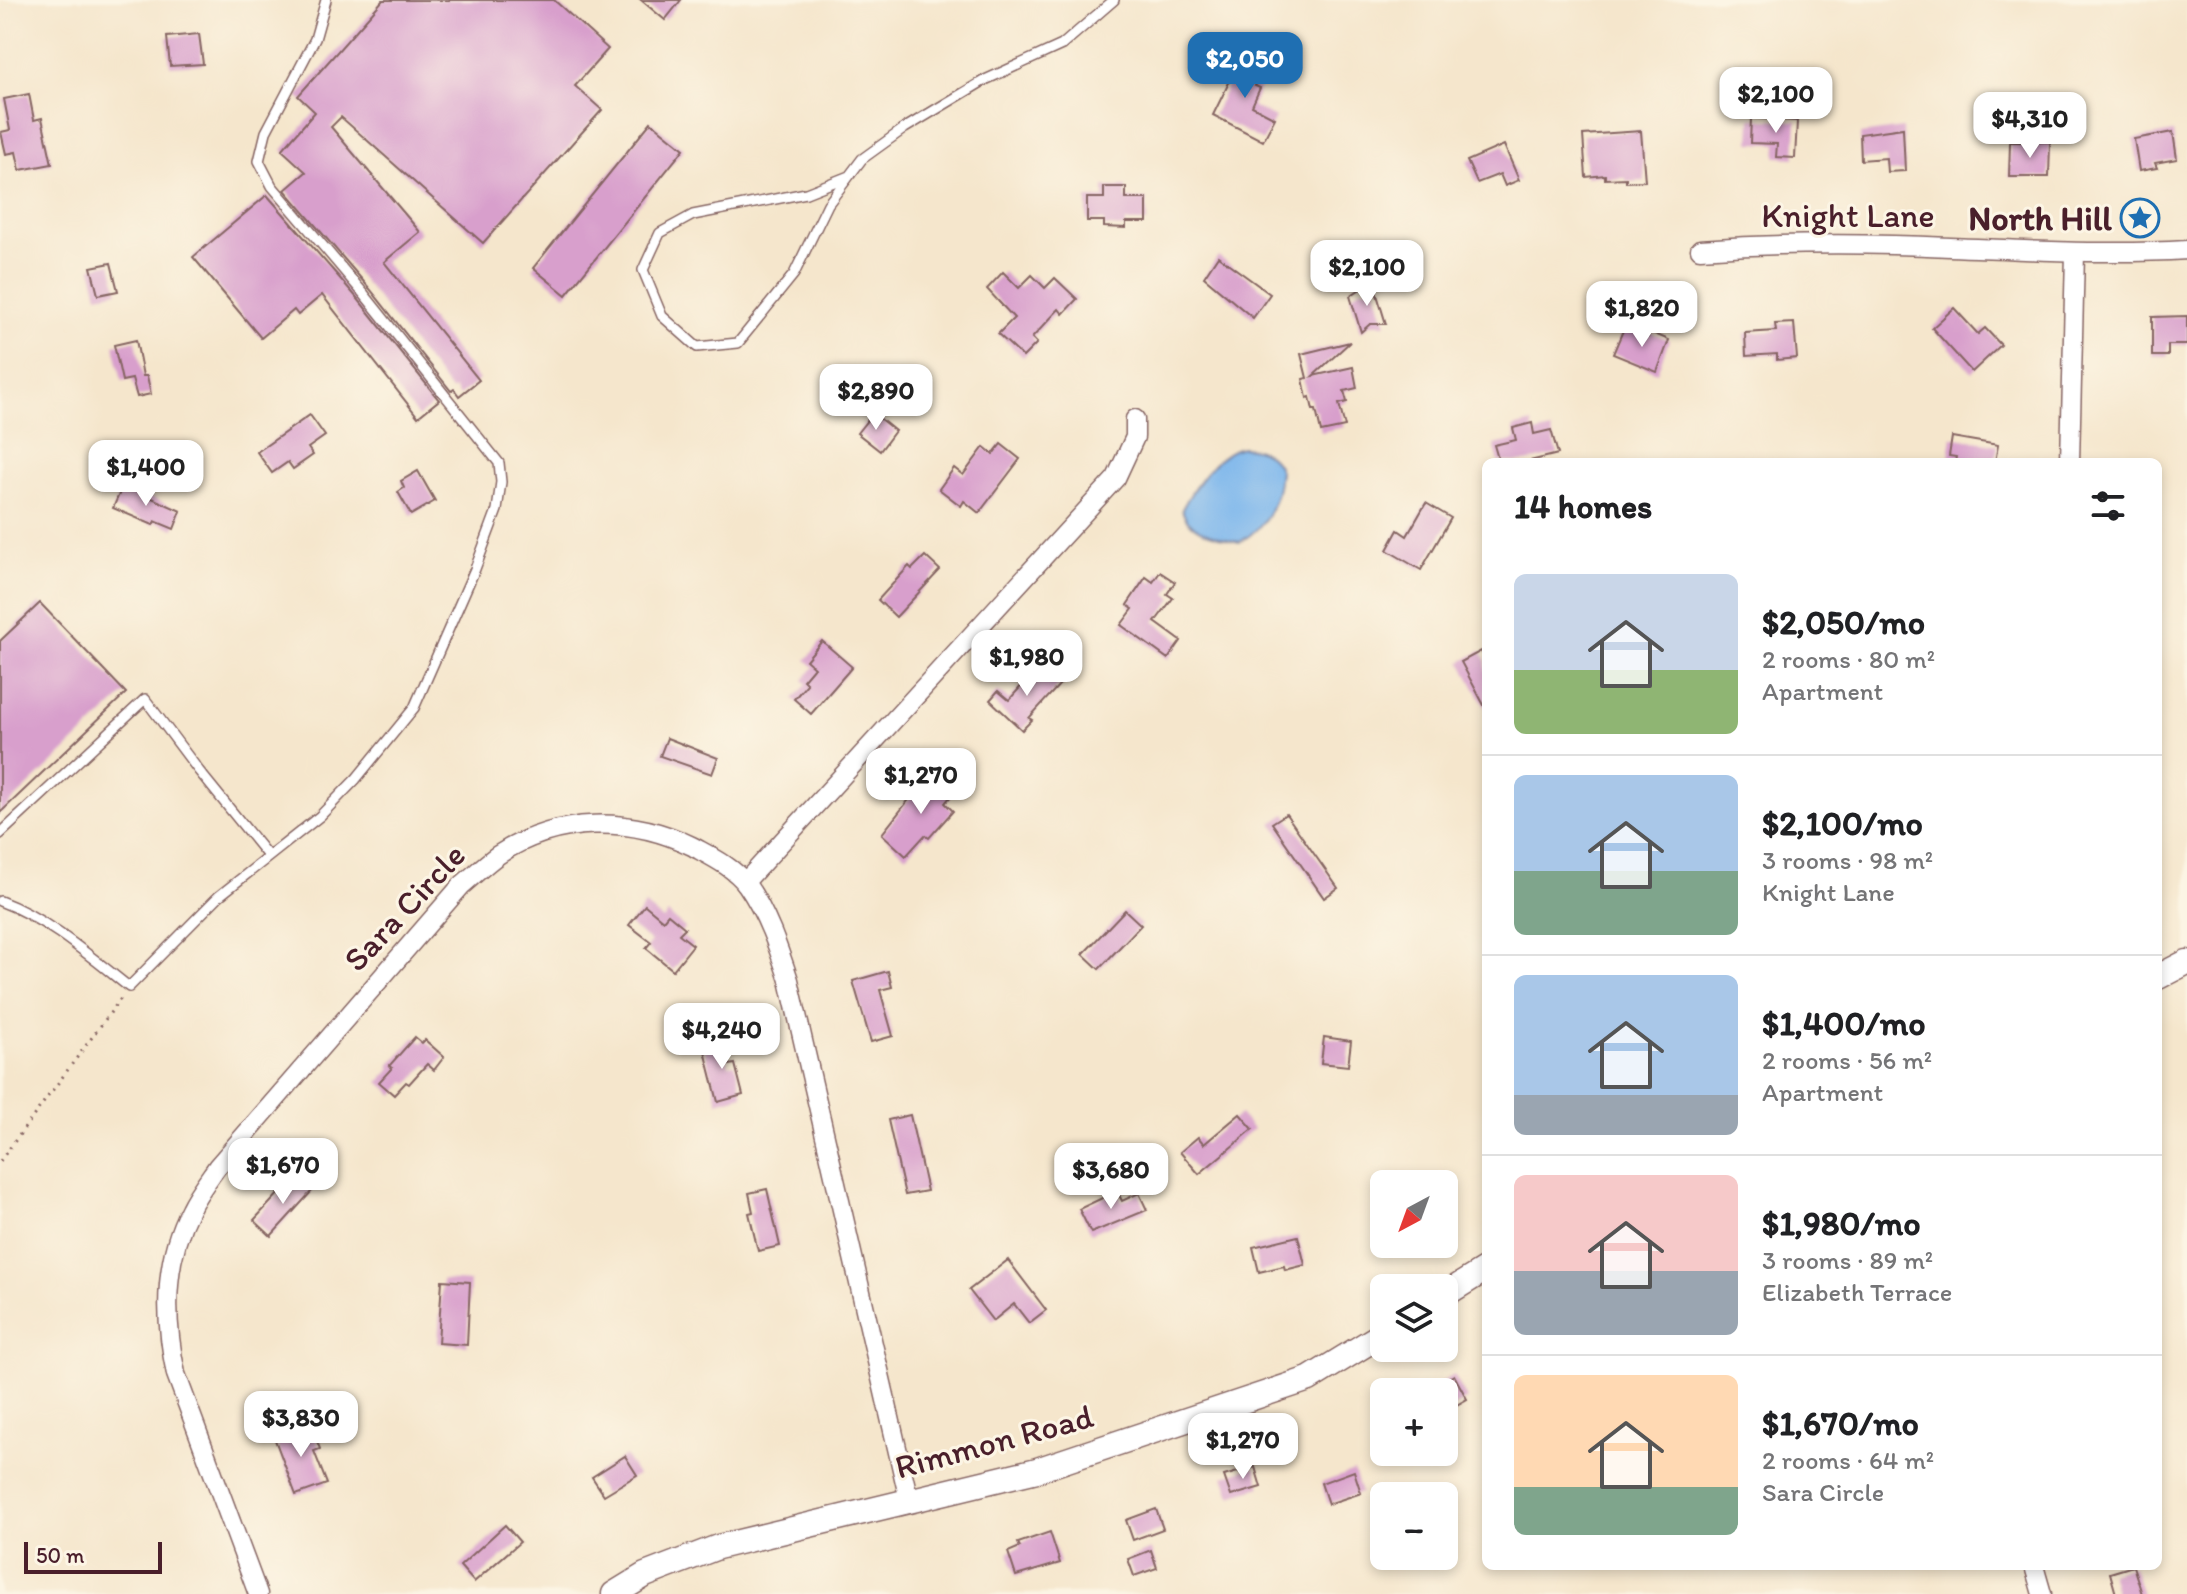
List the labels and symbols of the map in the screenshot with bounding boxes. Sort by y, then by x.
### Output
pin: $2,050 [1180,32,1310,100]
pin: $2,100 [1711,67,1841,135]
pin: $4,310 [1965,92,2095,160]
street label: Knight Lane [1761,195,1935,236]
place icon: North Hill [2119,197,2161,239]
place label: North Hill [1968,198,2112,239]
pin: $2,100 [1302,240,1432,308]
pin: $1,820 [1577,281,1707,349]
pin: $2,890 [811,364,941,432]
pin: $1,400 [81,440,211,508]
pin: $1,980 [962,630,1092,698]
pin: $1,270 [856,748,986,816]
street label: Sara Circle [335,835,474,980]
pin: $4,240 [657,1003,787,1071]
pin: $1,670 [218,1138,348,1206]
pin: $3,680 [1046,1143,1176,1211]
north arrow [1370,1170,1458,1258]
pin: $3,830 [236,1391,366,1459]
street label: Rimmon Road [890,1395,1098,1488]
pin: $1,270 [1178,1413,1308,1481]
scale bar [24,1538,162,1574]

